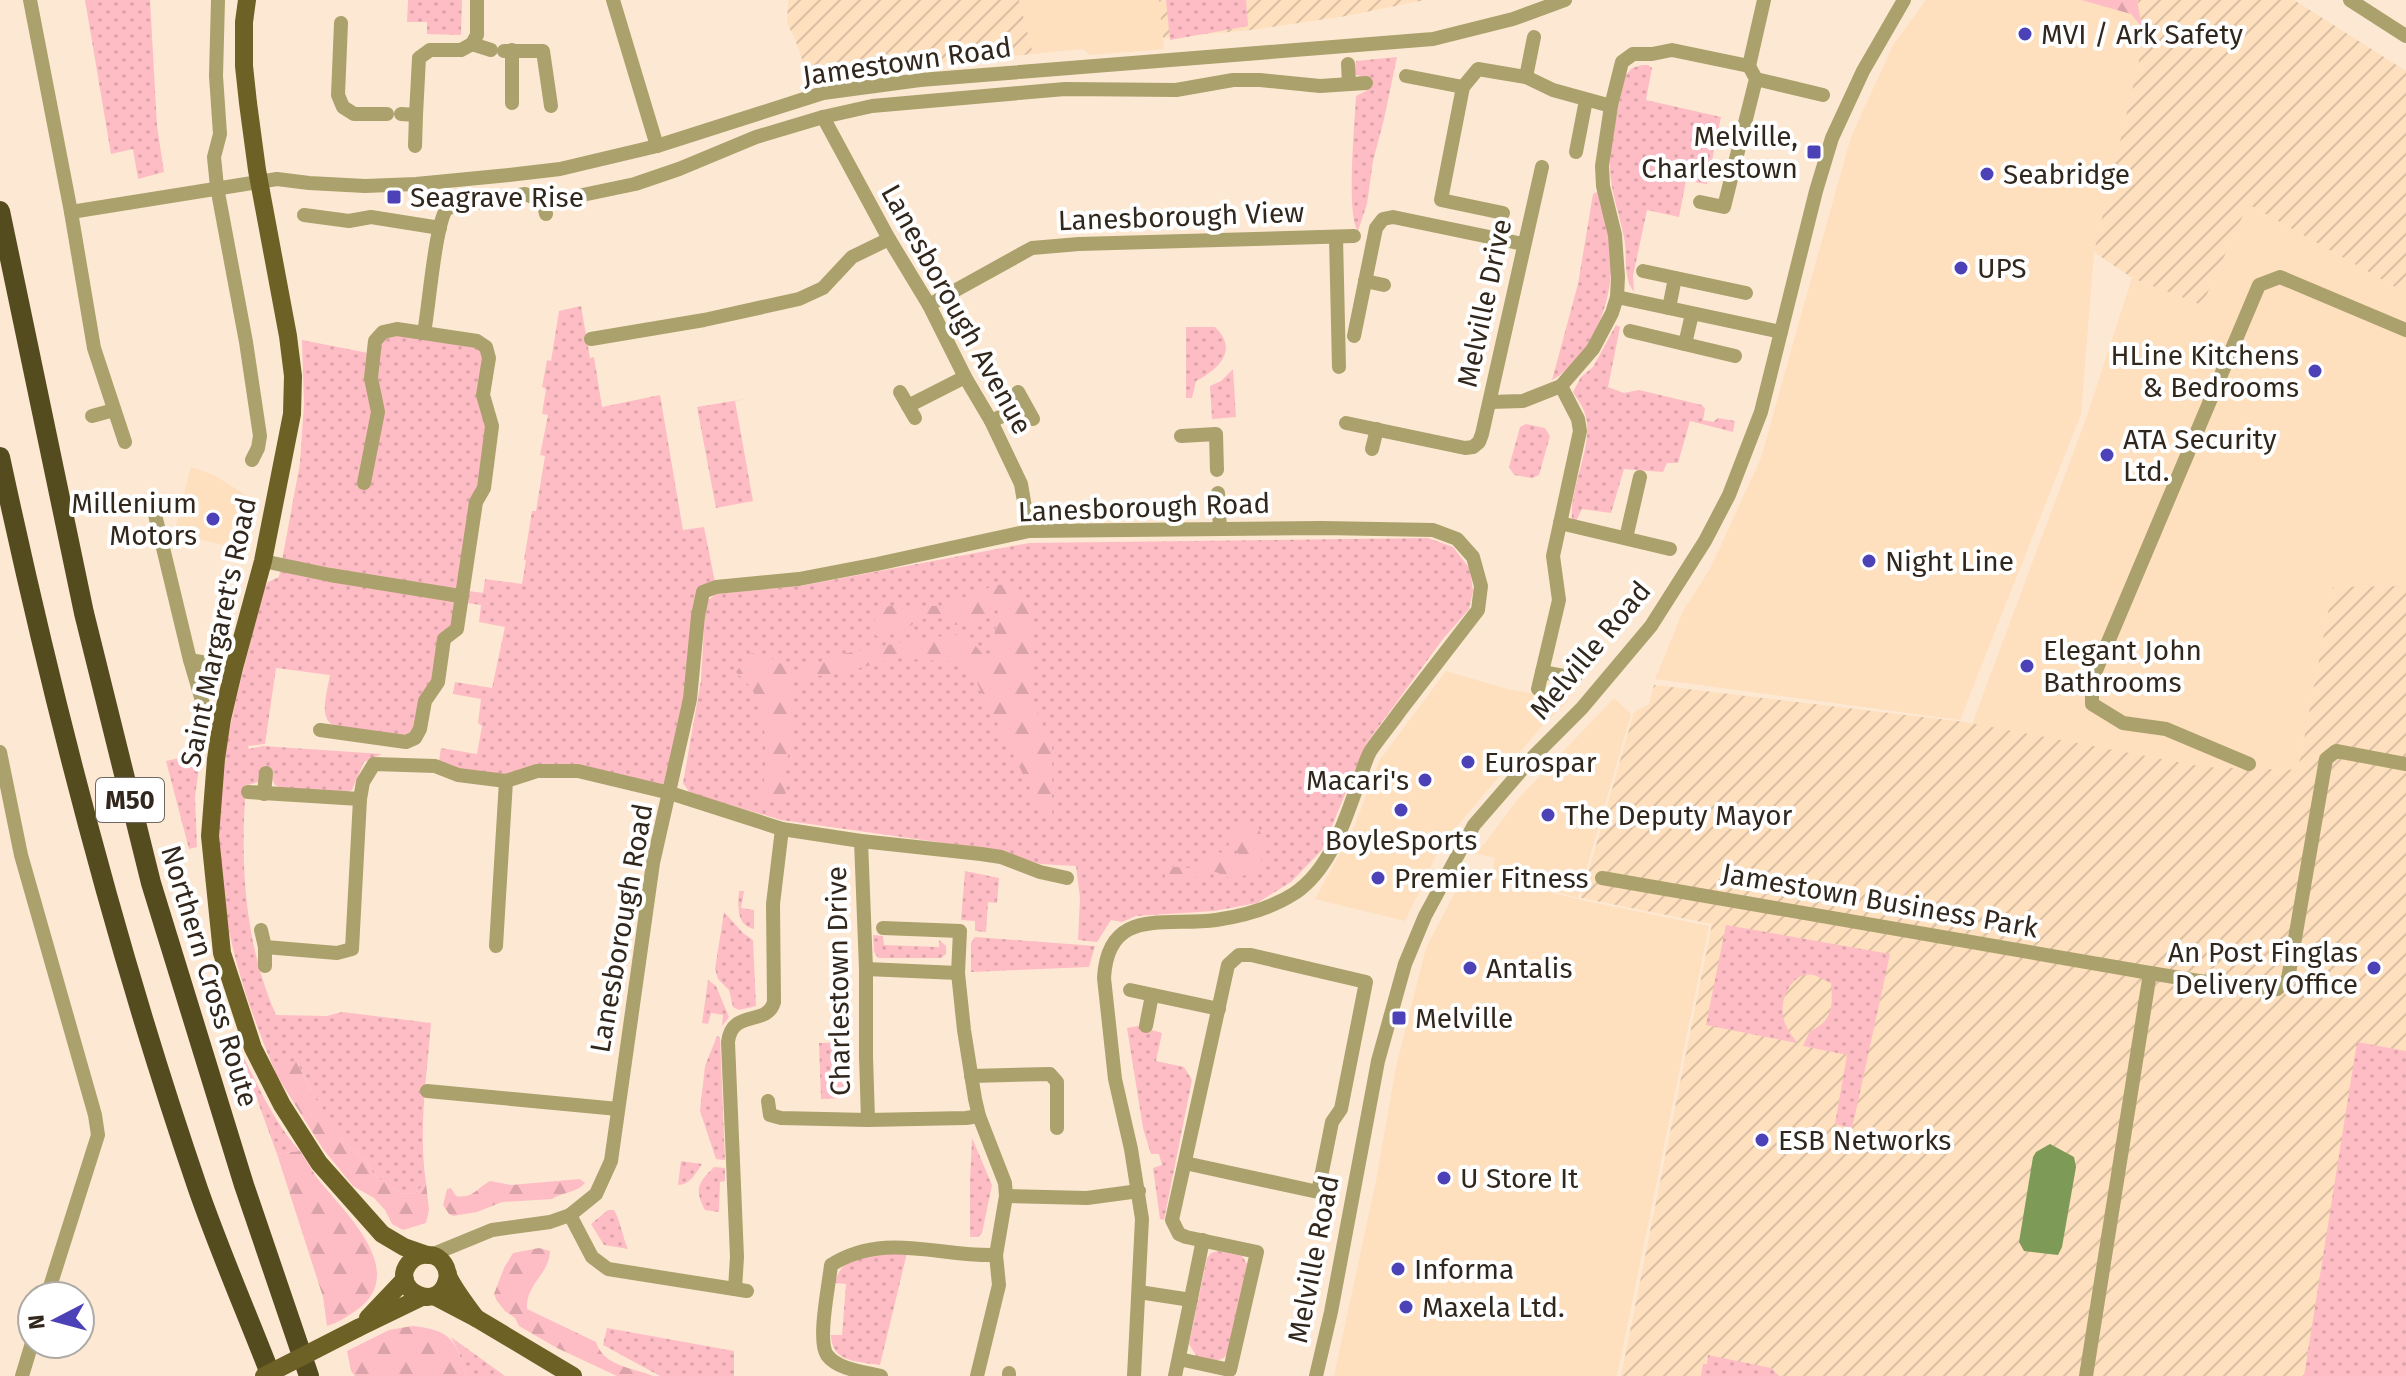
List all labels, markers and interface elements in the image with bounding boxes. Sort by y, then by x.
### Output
place label: MVI / Ark Safety [2041,18,2243,51]
marker: MVI / Ark Safety [2016,25,2034,43]
street label: Jamestown Road [800,30,1014,92]
place label: Melville, Charlestown [1641,120,1798,185]
marker: Melville, Charlestown [1805,143,1823,161]
place label: Seabridge [2003,158,2130,191]
marker: Seabridge [1978,165,1996,183]
street label: Lanesborough Avenue [874,179,1039,440]
place label: Seagrave Rise [410,181,584,214]
marker: Seagrave Rise [385,188,403,206]
street label: Lanesborough View [1057,196,1305,237]
street label: Melville Drive [1451,216,1518,390]
place label: UPS [1977,252,2027,285]
marker: UPS [1952,259,1970,277]
place label: HLine Kitchens & Bedrooms [2110,339,2299,404]
marker: HLine Kitchens & Bedrooms [2306,362,2324,380]
place label: ATA Security Ltd. [2123,423,2277,488]
marker: ATA Security Ltd. [2098,446,2116,464]
place label: Millenium Motors [71,487,197,552]
street label: Lanesborough Road [1017,487,1271,528]
street label: Saint Margaret's Road [174,494,263,770]
marker: Millenium Motors [204,510,222,528]
place label: Night Line [1885,545,2014,578]
marker: Night Line [1860,552,1878,570]
street label: Melville Road [1523,575,1658,726]
place label: Elegant John Bathrooms [2043,634,2202,699]
marker: Elegant John Bathrooms [2018,657,2036,675]
place label: Eurospar [1484,746,1597,779]
marker: Eurospar [1459,753,1477,771]
place label: Macari's [1306,764,1409,797]
marker: Macari's [1416,771,1434,789]
road number: M50 [96,778,164,822]
place label: The Deputy Mayor [1564,799,1793,832]
street label: Lanesborough Road [583,801,660,1055]
marker: BoyleSports [1392,801,1410,819]
marker: The Deputy Mayor [1539,806,1557,824]
place label: BoyleSports [1325,824,1477,857]
street label: Northern Cross Route [154,841,265,1111]
street label: Jamestown Business Park [1719,856,2041,945]
place label: Premier Fitness [1394,862,1589,895]
street label: Charlestown Drive [820,866,857,1096]
marker: Premier Fitness [1369,869,1387,887]
place label: An Post Finglas Delivery Office [2168,936,2358,1001]
place label: Antalis [1486,952,1573,985]
marker: Antalis [1461,959,1479,977]
marker: An Post Finglas Delivery Office [2365,959,2383,977]
place label: Melville [1415,1002,1513,1035]
marker: Melville [1390,1009,1408,1027]
place label: ESB Networks [1778,1124,1951,1157]
marker: ESB Networks [1753,1131,1771,1149]
place label: U Store It [1460,1162,1579,1195]
marker: U Store It [1435,1169,1453,1187]
street label: Melville Road [1281,1172,1346,1346]
place label: Informa [1414,1253,1514,1286]
marker: Informa [1389,1260,1407,1278]
north arrow [16,1280,96,1360]
place label: Maxela Ltd. [1422,1291,1565,1324]
marker: Maxela Ltd. [1397,1298,1415,1316]
text: N [22,1313,51,1331]

